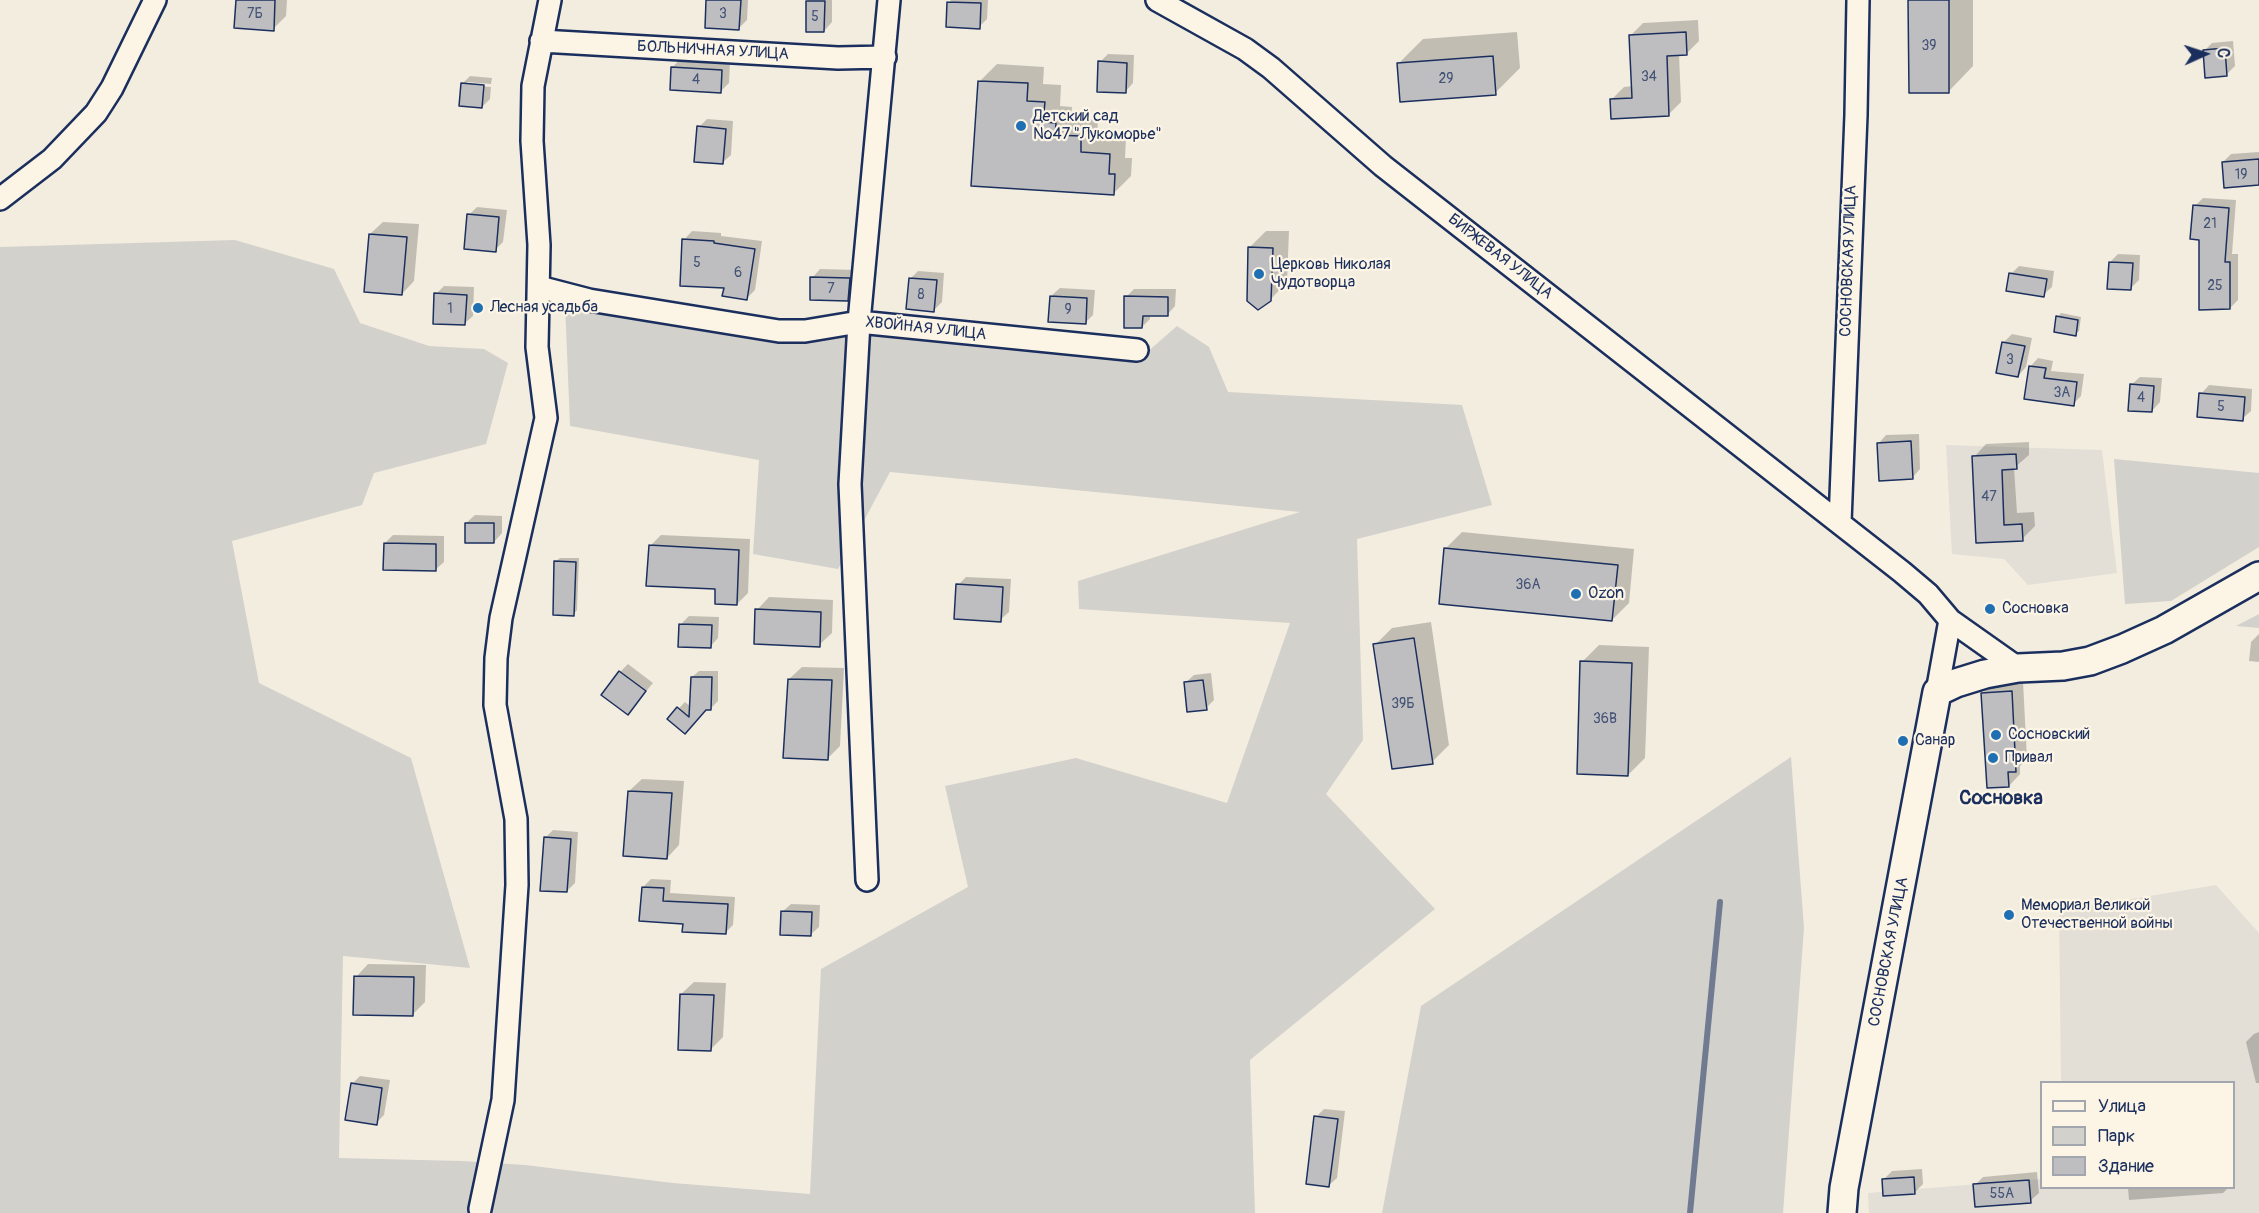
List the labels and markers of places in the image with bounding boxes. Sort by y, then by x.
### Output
place label: Детский сад №47 "Лукоморье" [1033,107,1162,145]
marker: Детский сад №47 "Лукоморье" [1014,119,1028,133]
place label: Церковь Николая Чудотворца [1271,255,1391,293]
marker: Церковь Николая Чудотворца [1252,267,1266,281]
place label: Лесная усадьба [490,298,598,318]
marker: Лесная усадьба [471,301,485,315]
place label: Ozon [1588,584,1624,604]
marker: Ozon [1569,587,1583,601]
place label: Сосновка [2002,599,2069,619]
marker: Сосновка [1983,602,1997,616]
place label: Сосновский [2008,725,2090,745]
marker: Сосновский [1989,728,2003,742]
place label: Санар [1915,731,1955,751]
marker: Санар [1896,734,1910,748]
place label: Привал [2005,748,2053,768]
marker: Привал [1986,751,2000,765]
place label: Мемориал Великой Отечественной войны [2021,896,2173,934]
marker: Мемориал Великой Отечественной войны [2002,908,2016,922]

